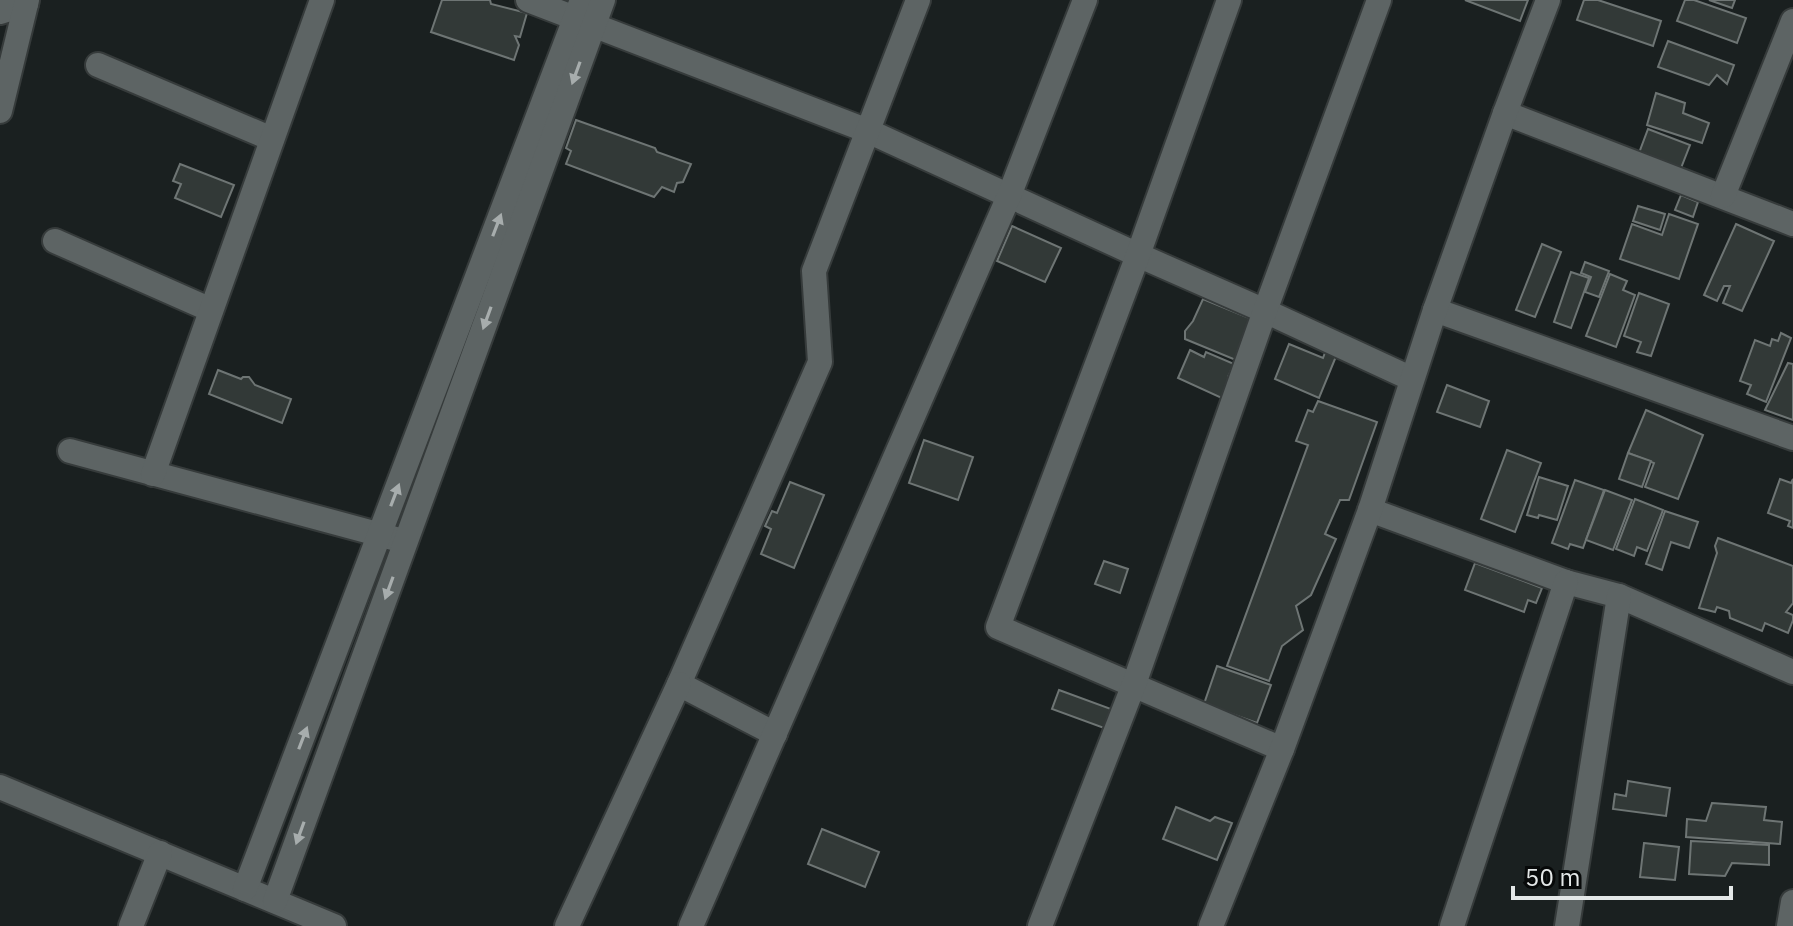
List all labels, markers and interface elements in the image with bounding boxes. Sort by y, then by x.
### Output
one-way arrow [570,62,582,86]
one-way arrow [491,213,504,237]
one-way arrow [481,306,493,330]
one-way arrow [389,483,402,507]
one-way arrow [382,577,395,601]
one-way arrow [297,726,310,750]
one-way arrow [293,821,306,845]
scale bar [1513,850,1731,900]
text: 50 m [1525,861,1580,893]

